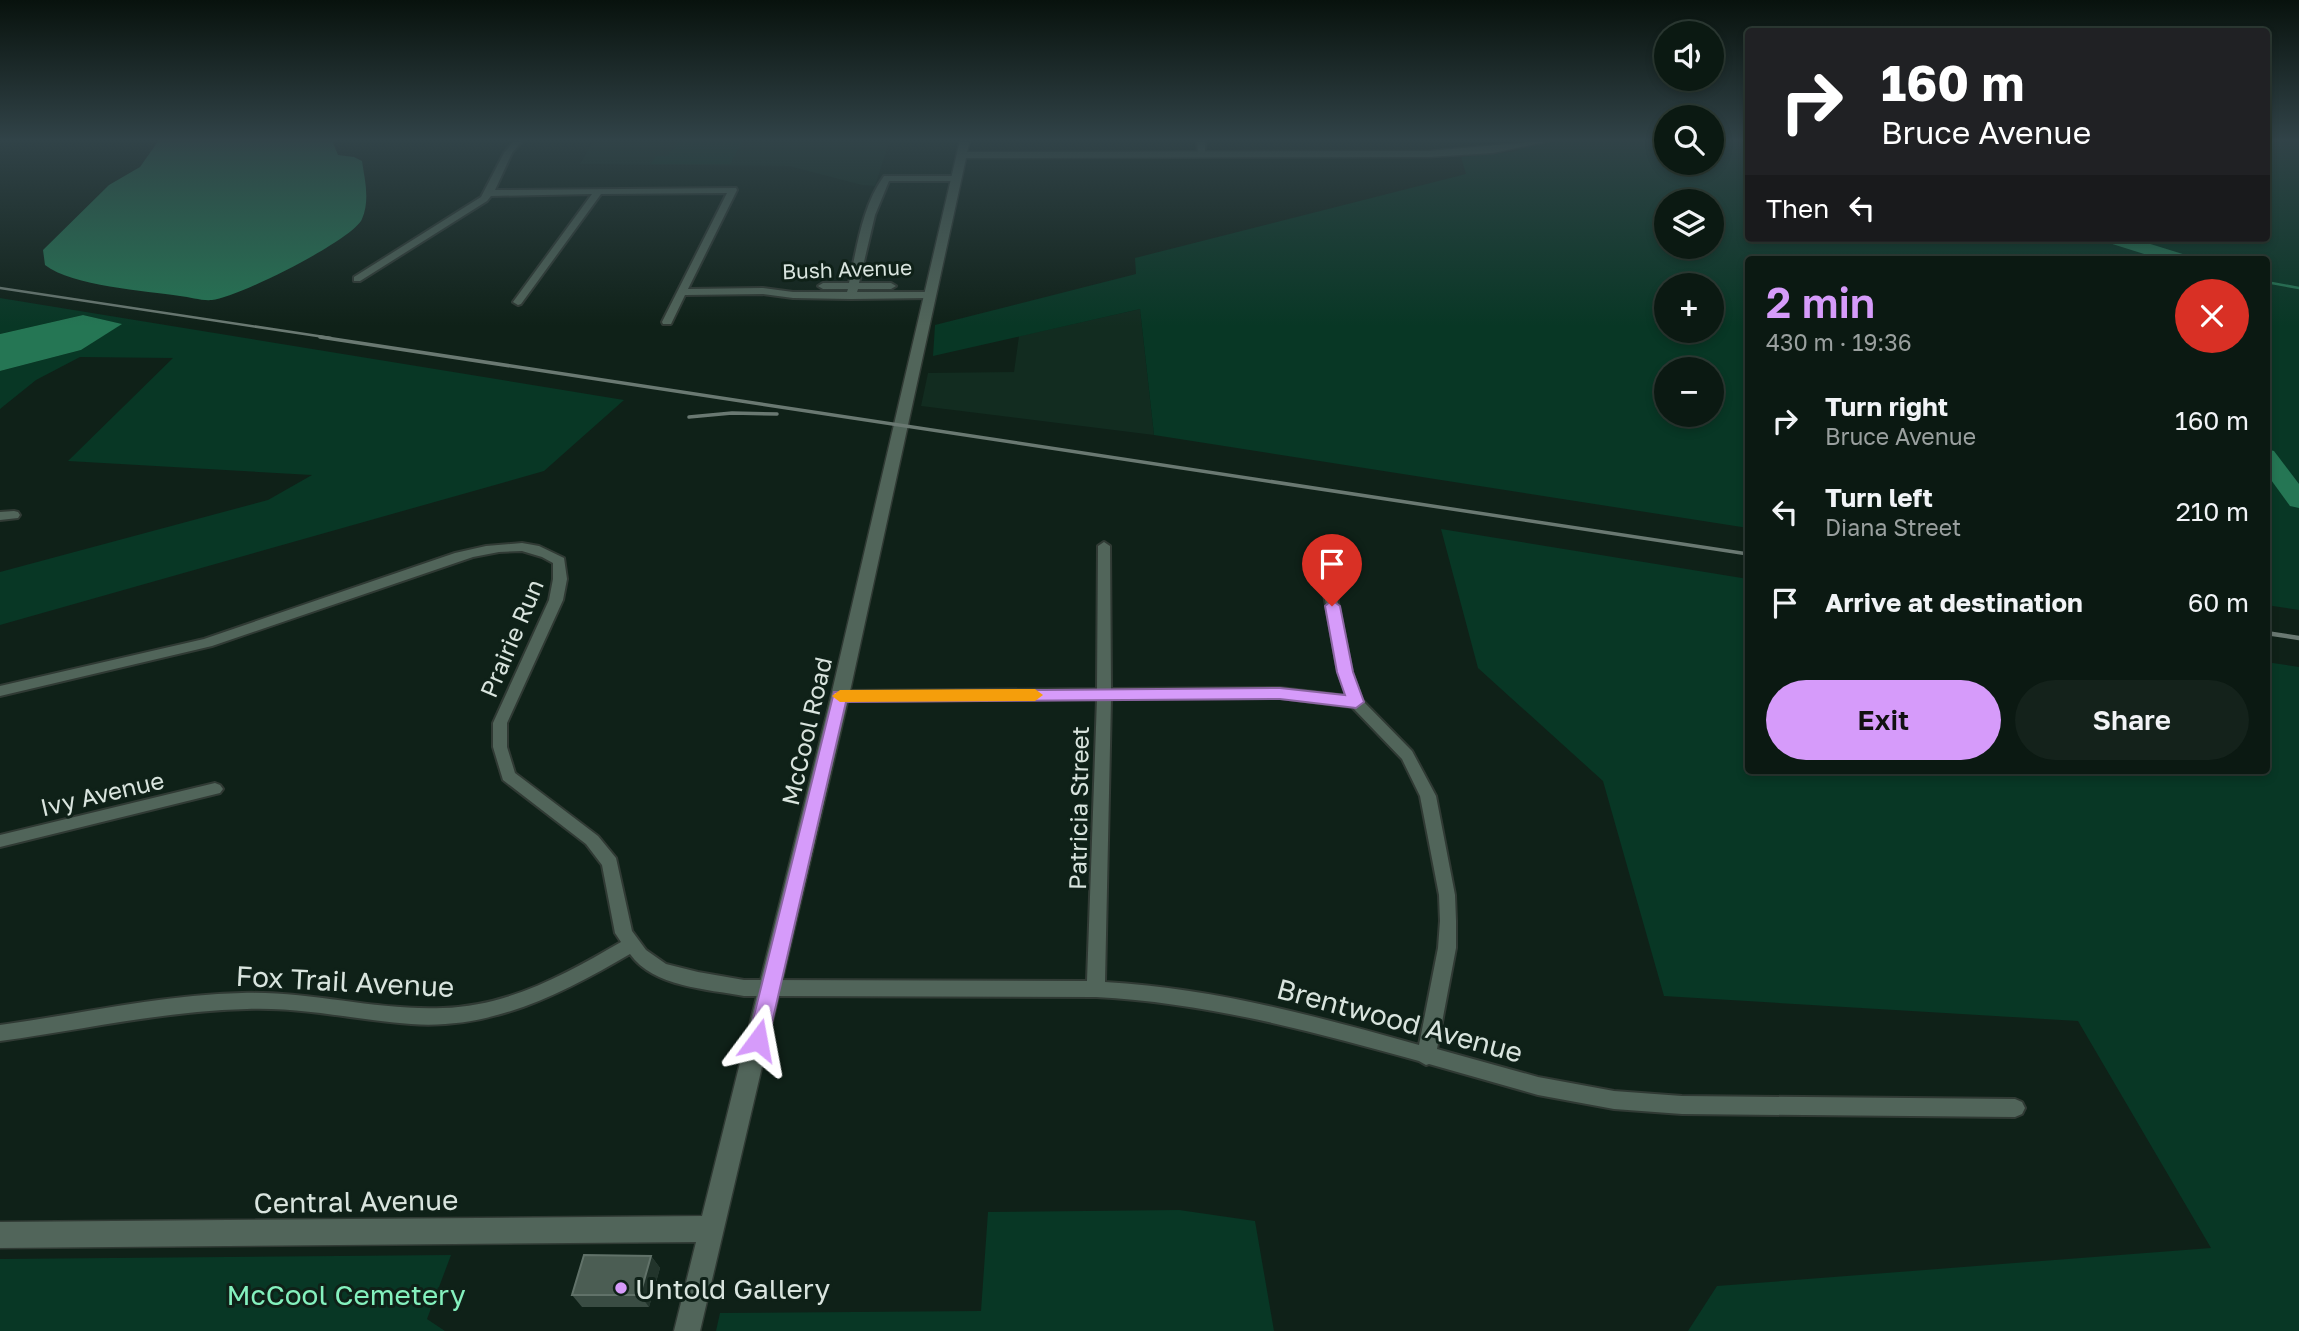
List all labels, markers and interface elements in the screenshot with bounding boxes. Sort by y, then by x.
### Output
map controls [1654,21,1724,427]
button: sound [1654,21,1724,91]
text: 160 m [1881,53,2024,112]
icon: right [1766,56,1857,147]
button: search [1654,105,1724,175]
text: Bruce Avenue [1881,113,2091,151]
button: layers [1654,189,1724,259]
icon: left [1843,189,1881,227]
text: Then [1766,193,1829,224]
street label: Bush Avenue [781,254,913,284]
button: + [1654,273,1724,343]
text: 2 min [1766,277,1875,327]
button: close [2175,279,2249,353]
text: 430 m · 19:36 [1766,328,1912,356]
button: − [1654,357,1724,427]
text: Turn right [1825,391,1948,422]
icon: right [1766,402,1804,440]
text: 160 m [2175,405,2249,436]
text: Bruce Avenue [1825,422,1976,450]
text: Turn left [1825,482,1933,513]
icon: left [1766,493,1804,531]
text: 210 m [2176,496,2249,527]
text: Diana Street [1825,513,1961,541]
pin [1302,534,1362,606]
icon: arrive [1313,545,1351,583]
street label: Prairie Run [473,574,549,702]
icon: arrive [1766,584,1804,622]
text: Arrive at destination [1825,587,2083,618]
text: 60 m [2188,587,2249,618]
street label: McCool Road [775,654,837,808]
button: Exit [1766,680,2001,760]
button: Share [2015,680,2249,760]
street label: Patricia Street [1062,726,1094,890]
street label: Ivy Avenue [37,765,167,821]
street label: Fox Trail Avenue [235,959,455,1003]
street label: Brentwood Avenue [1273,971,1527,1069]
position arrow [721,1003,795,1077]
street label: Central Avenue [253,1183,459,1219]
place label: Untold Gallery [635,1272,830,1305]
park label: McCool Cemetery [226,1278,466,1311]
marker: Untold Gallery [613,1280,629,1296]

